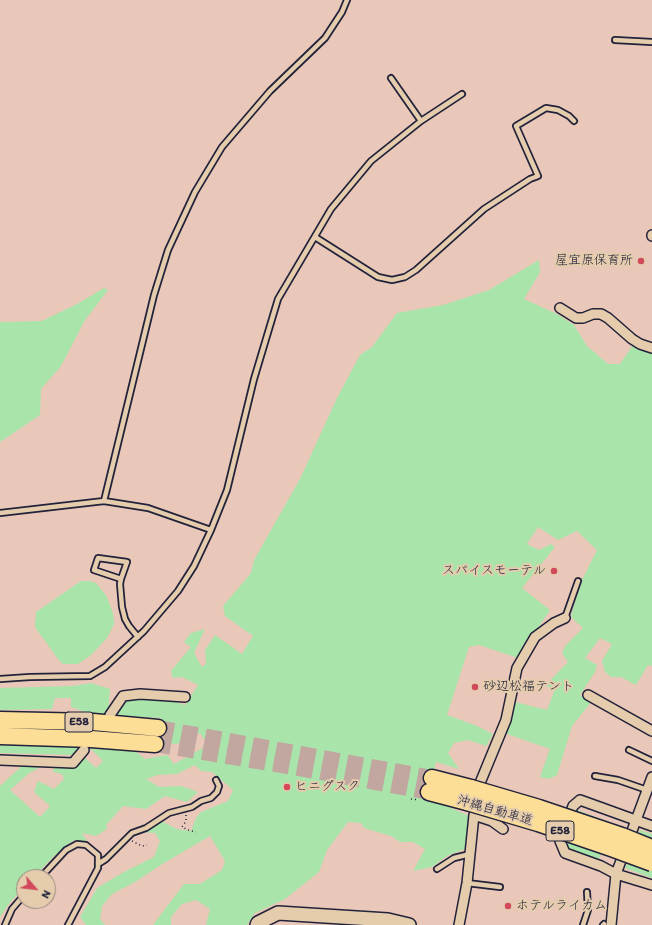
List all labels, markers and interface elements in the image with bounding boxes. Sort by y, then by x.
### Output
place label: 屋宜原保育所 [555,253,633,269]
marker: 屋宜原保育所 [636,256,646,266]
place label: スパイスモーテル [442,563,546,579]
marker: スパイスモーテル [549,566,559,576]
place label: 砂辺松福テント [483,679,574,695]
marker: 砂辺松福テント [470,682,480,692]
road number: E58 [65,712,93,732]
place label: ヒニグスク [295,779,360,795]
marker: ヒニグスク [282,782,292,792]
street label: 沖縄自動車道 [455,793,535,829]
road number: E58 [546,821,574,841]
north arrow [16,869,56,909]
text: N [39,888,54,901]
place label: ホテルライカム [516,898,607,914]
marker: ホテルライカム [503,901,513,911]

